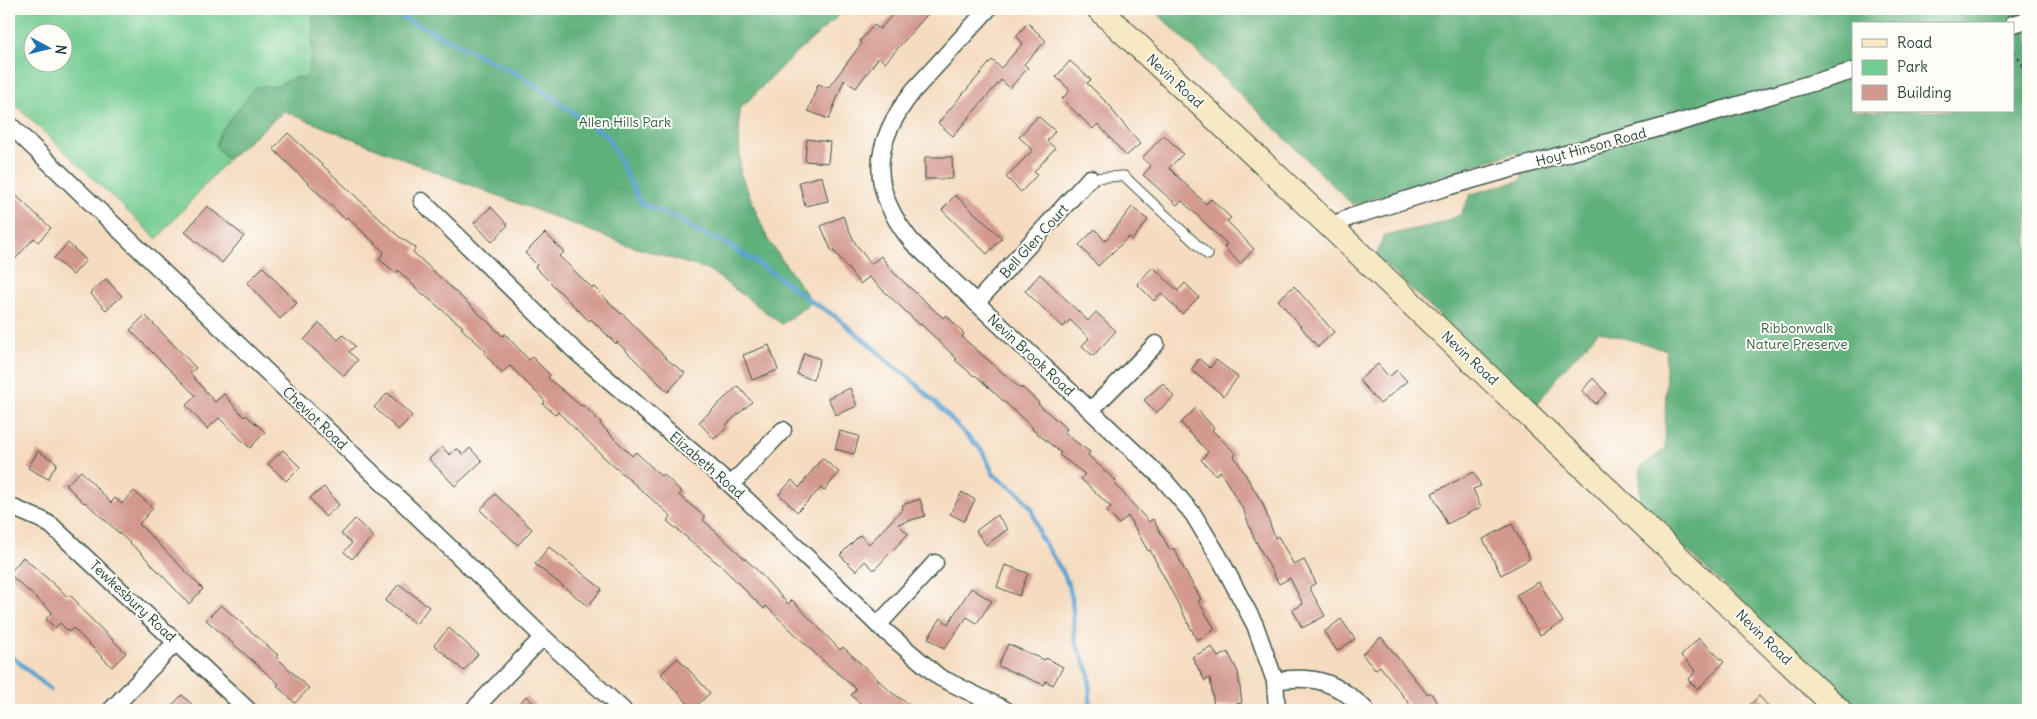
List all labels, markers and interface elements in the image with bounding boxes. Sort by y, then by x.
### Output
north arrow [22,22,72,72]
legend [1852,22,2014,112]
text: Road [1897,33,1932,52]
text: N [51,44,70,55]
street label: Nevin Road [1143,50,1207,112]
text: Park [1897,57,1928,76]
text: Building [1897,83,1952,102]
park label: Allen Hills Park [579,113,671,131]
street label: Hoyt Hinson Road [1534,124,1648,170]
street label: Bell Glen Court [996,200,1072,282]
street label: Nevin Brook Road [984,310,1078,400]
park label: Ribbonwalk Nature Preserve [1746,319,1848,353]
street label: Nevin Road [1438,327,1502,389]
street label: Cheviot Road [279,383,351,453]
street label: Elizabeth Road [666,428,748,502]
street label: Tewkesbury Road [86,556,180,646]
street label: Nevin Road [1732,606,1796,668]

